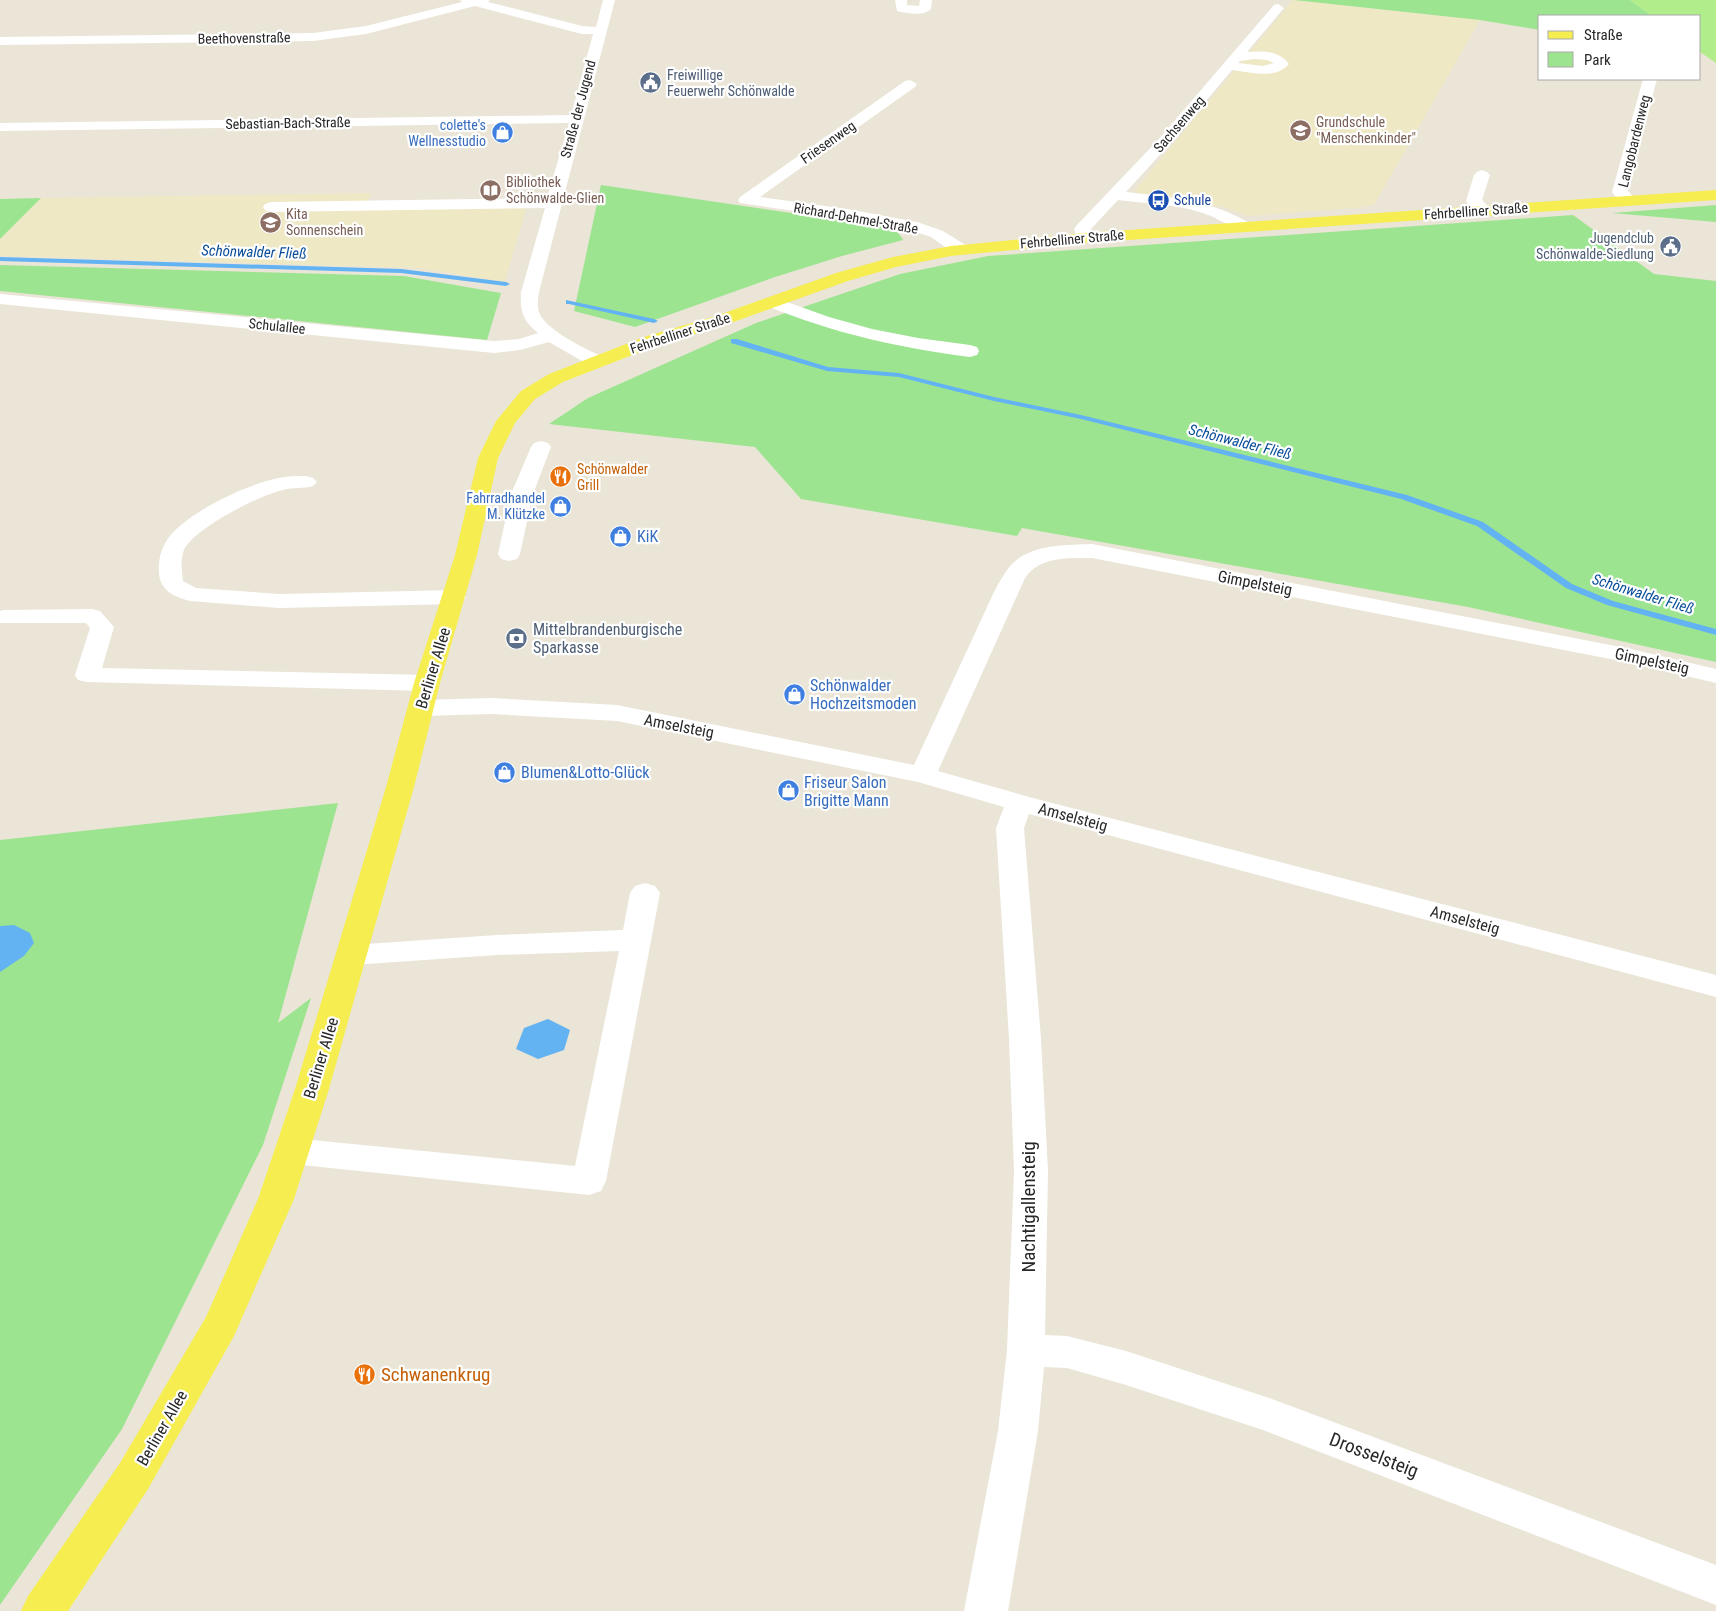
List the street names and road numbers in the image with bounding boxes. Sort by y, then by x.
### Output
street label: Beethovenstraße [197,29,291,47]
street label: Straße der Jugend [557,58,599,160]
street label: Sachsenweg [1150,93,1208,155]
street label: Langobardenweg [1615,93,1653,189]
street label: Sebastian-Bach-Straße [225,114,351,132]
street label: Friesenweg [798,117,858,167]
street label: Richard-Dehmel-Straße [792,199,920,237]
street label: Fehrbelliner Straße [1424,199,1529,223]
street label: Fehrbelliner Straße [1019,226,1125,252]
street label: Fehrbelliner Straße [628,309,732,357]
street label: Schulallee [248,315,306,337]
street label: Gimpelsteig [1216,566,1294,600]
street label: Berliner Allee [412,625,454,711]
street label: Gimpelsteig [1613,644,1691,678]
street label: Amselsteig [642,710,716,742]
street label: Amselsteig [1036,799,1110,835]
street label: Amselsteig [1428,902,1502,938]
street label: Berliner Allee [300,1015,342,1101]
street label: Nachtigallensteig [1017,1141,1040,1273]
street label: Berliner Allee [133,1387,191,1469]
street label: Drosselsteig [1326,1428,1422,1482]

